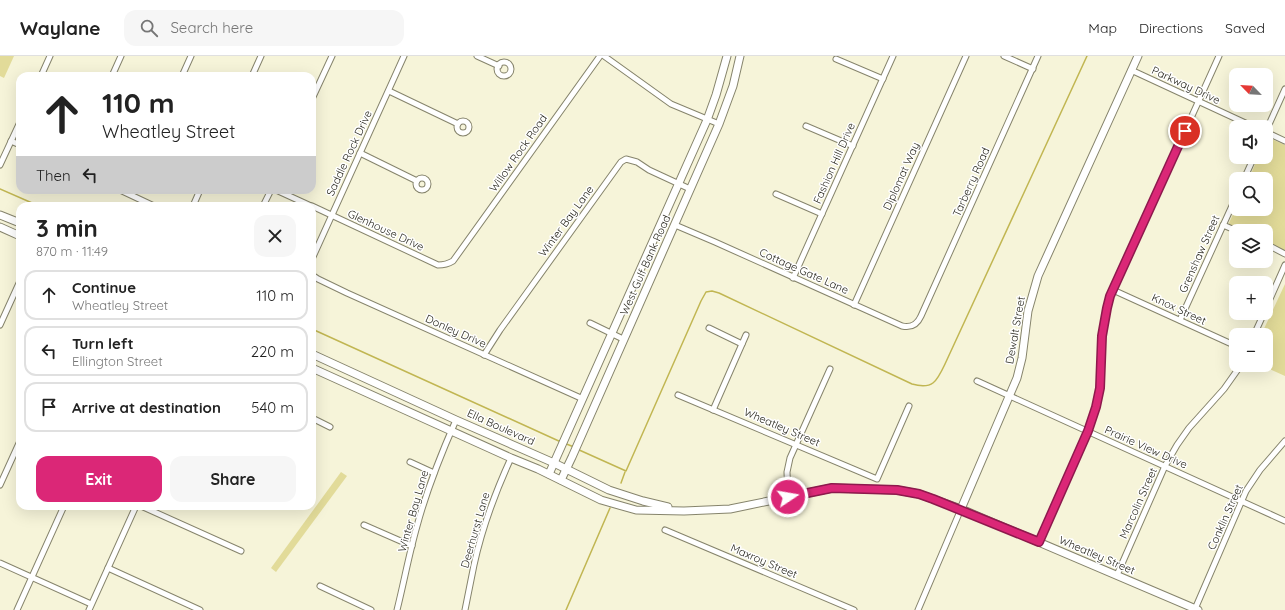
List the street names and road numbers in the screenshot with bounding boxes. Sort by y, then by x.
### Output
street label: Parkway Drive [1150,63,1222,107]
street label: Saddle Rock Drive [323,108,375,198]
street label: Willow Rock Road [486,111,550,195]
street label: Fashion Hill Drive [810,120,858,206]
street label: Diplomat Way [880,140,922,212]
street label: Tarberry Road [949,145,993,219]
street label: Winter Bay Lane [535,183,597,259]
street label: Glenhouse Drive [346,206,426,254]
street label: West Gulf Bank Road [617,213,673,317]
street label: Grenshaw Street [1176,213,1222,295]
street label: Cottage Gate Lane [757,245,851,297]
street label: Knox Street [1149,290,1209,328]
street label: Dewalt Street [1002,295,1028,365]
street label: Donley Drive [423,311,489,351]
street label: Wheatley Street [742,405,822,449]
street label: Ella Boulevard [465,406,537,448]
street label: Prairie View Drive [1102,422,1190,472]
street label: Marcolin Street [1116,465,1160,541]
street label: Winter Bay Lane [395,468,431,554]
street label: Conklin Street [1204,482,1246,552]
street label: Deerhurst Lane [457,490,493,570]
street label: Wheatley Street [1057,533,1137,577]
street label: Maxroy Street [729,541,800,581]

